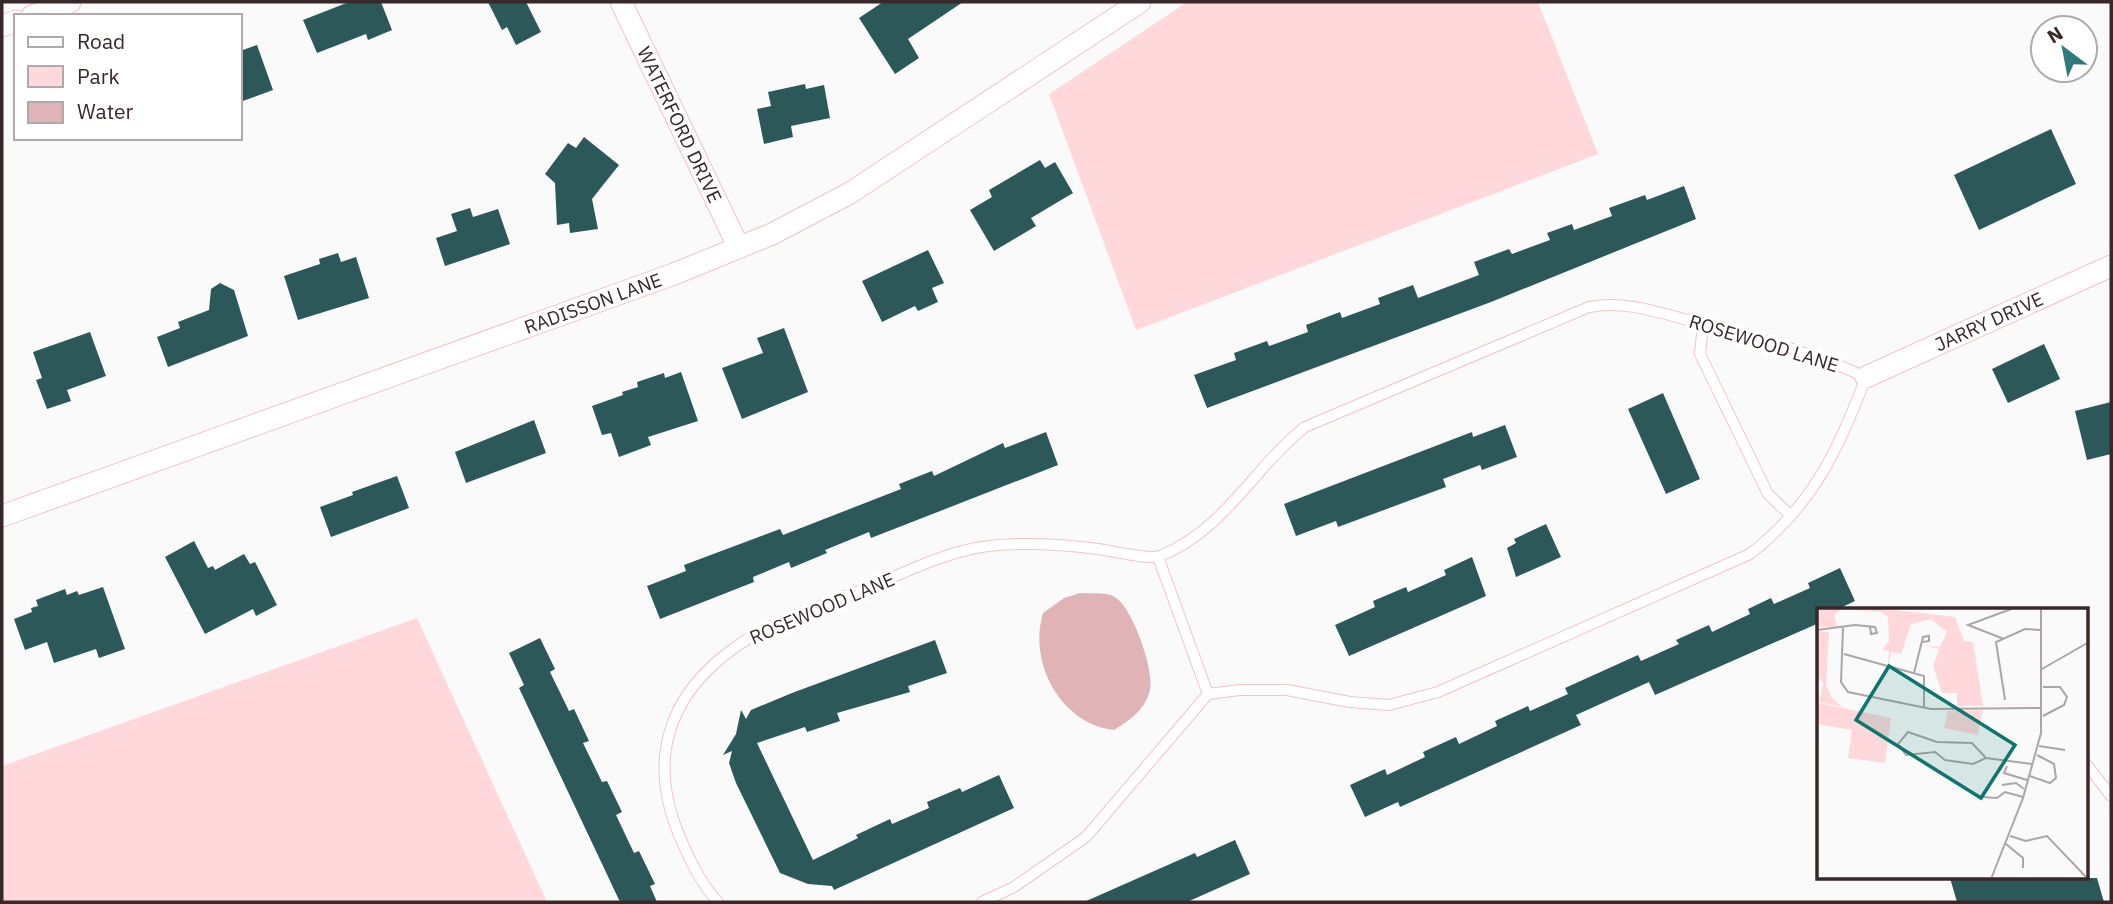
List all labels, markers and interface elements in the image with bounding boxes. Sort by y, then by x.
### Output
legend [14,14,242,140]
north arrow [2029,14,2099,84]
text: N [2043,21,2067,48]
text: Road [77,27,125,55]
street label: WATERFORD DRIVE [632,43,727,207]
text: Park [77,62,120,90]
text: Water [77,97,134,125]
street label: RADISSON LANE [521,267,665,339]
street label: JARRY DRIVE [1931,286,2047,356]
street label: ROSEWOOD LANE [1686,309,1842,377]
street label: ROSEWOOD LANE [746,567,898,649]
inset map [1817,608,2088,880]

